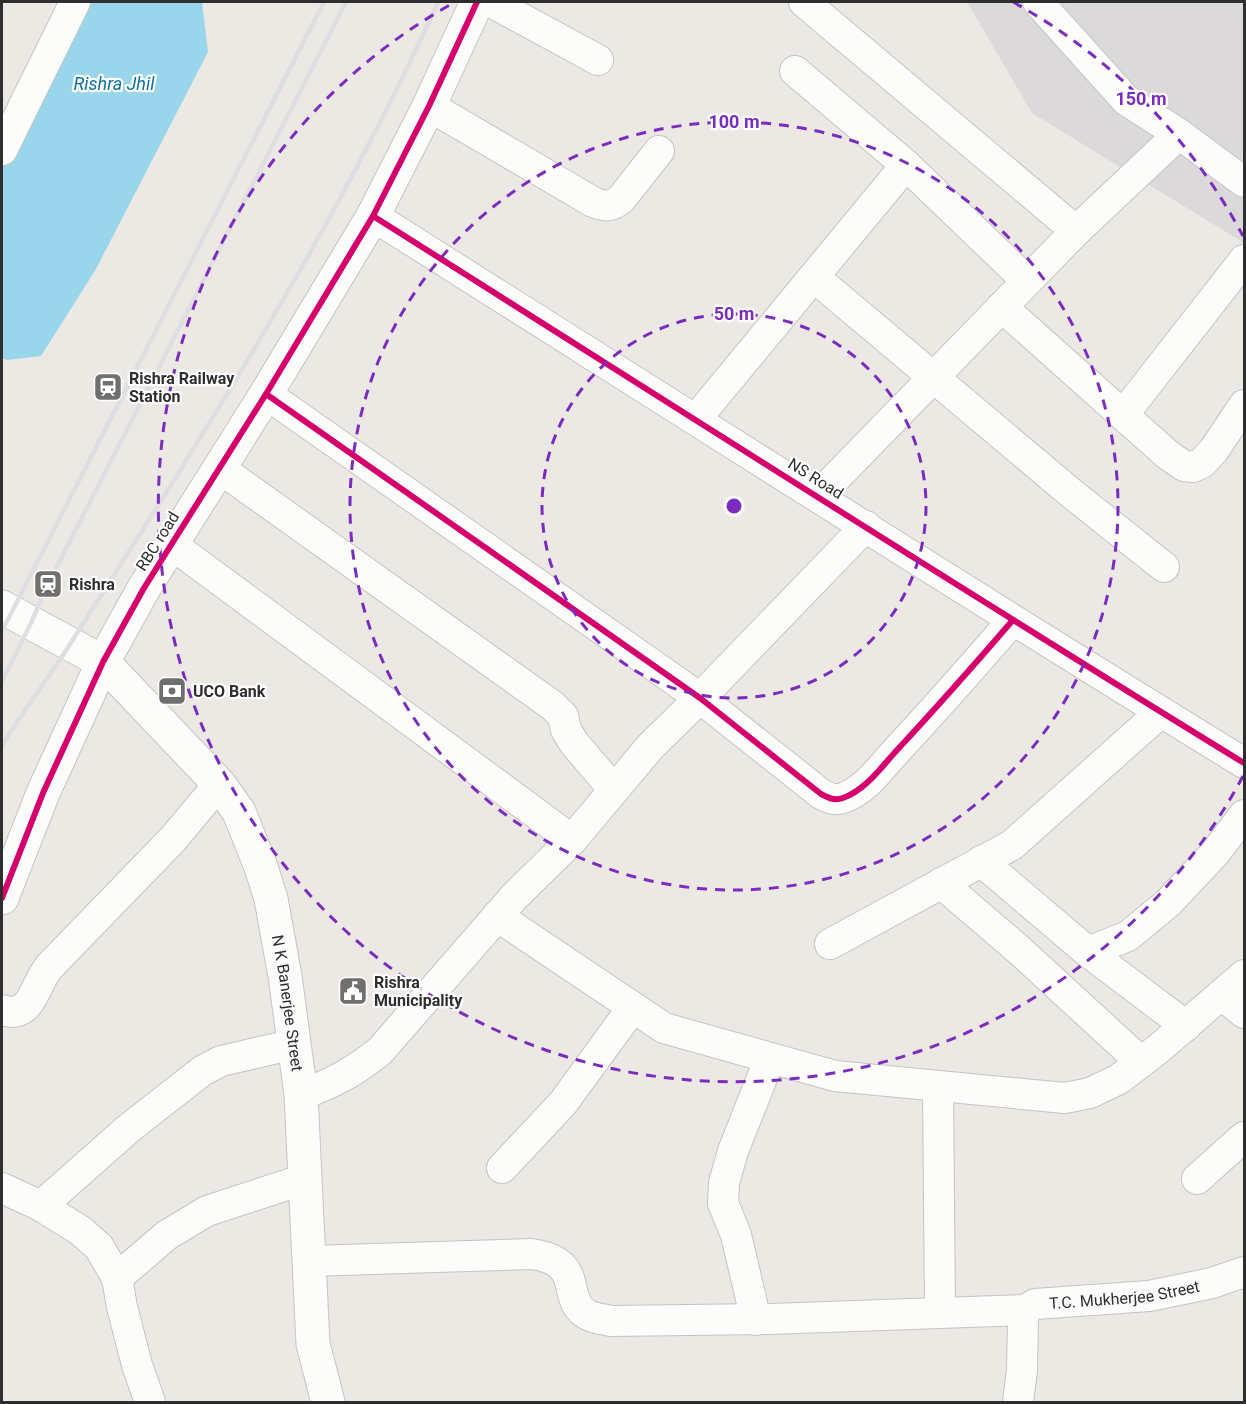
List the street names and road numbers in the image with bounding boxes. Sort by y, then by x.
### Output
street label: NS Road [785,454,847,503]
street label: RBC road [132,508,183,574]
street label: N K Banerjee Street [268,933,307,1073]
street label: T.C. Mukherjee Street [1049,1277,1201,1313]

